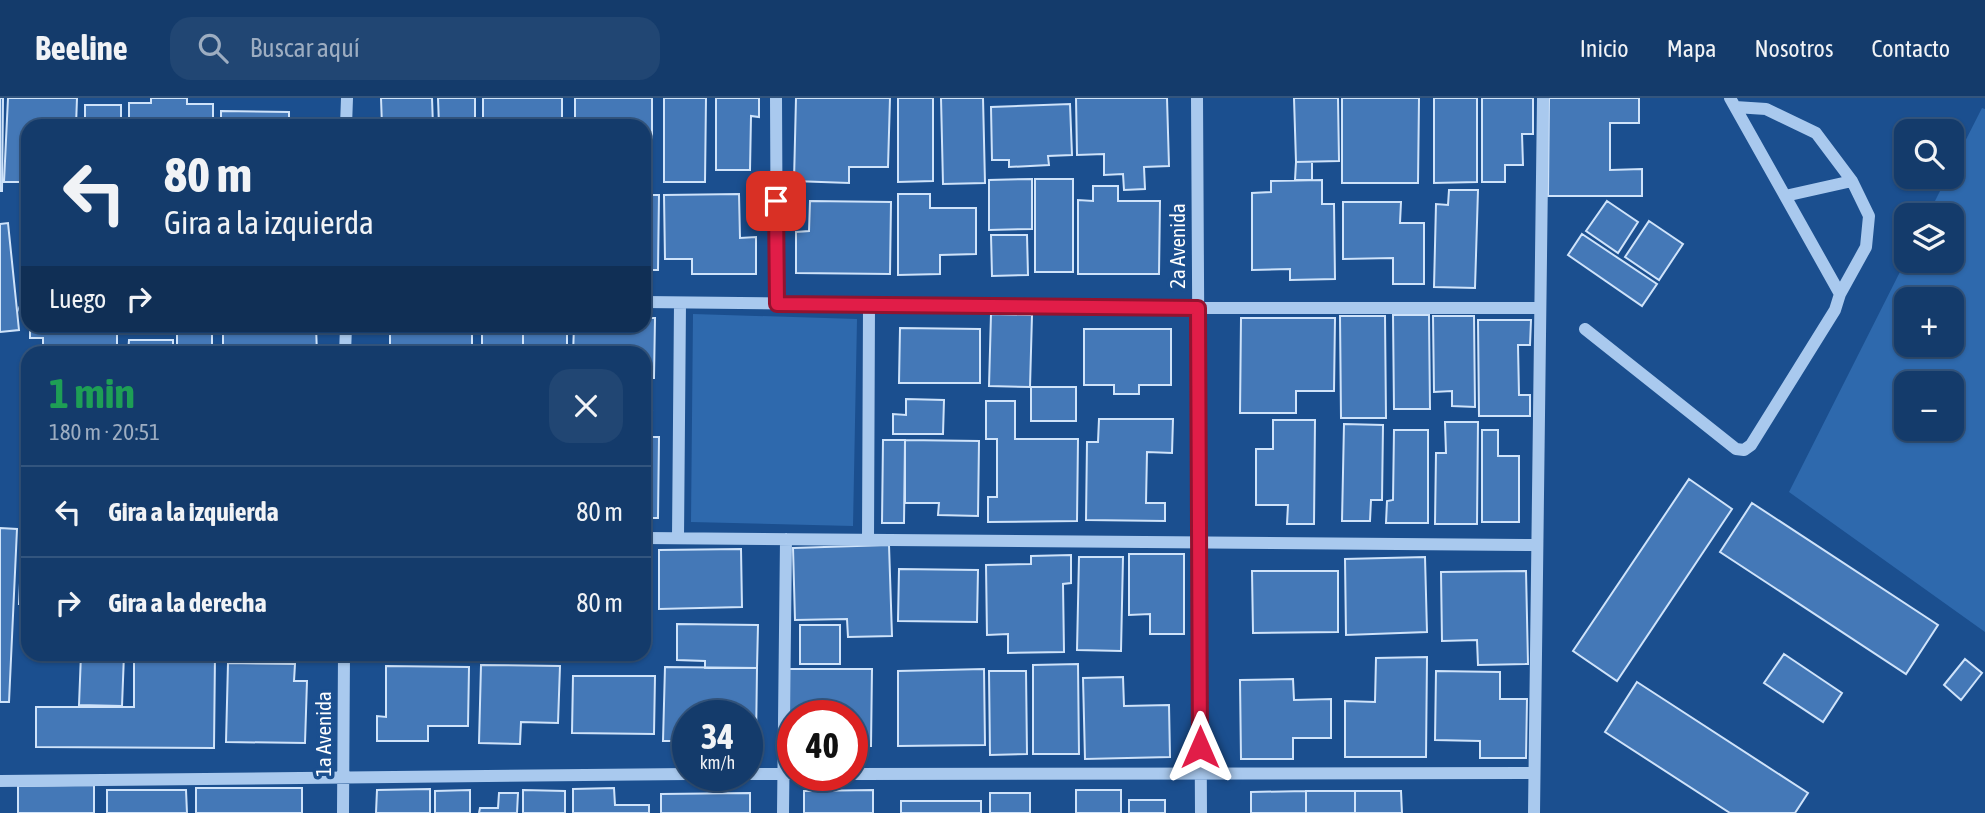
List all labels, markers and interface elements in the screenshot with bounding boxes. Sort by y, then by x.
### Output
search box [170,17,660,80]
text: Beeline [35,29,128,67]
icon: search [194,29,232,67]
text: Buscar aquí [250,33,360,63]
text: Inicio [1580,35,1629,62]
text: Mapa [1667,35,1716,62]
text: Nosotros [1754,35,1833,62]
text: Contacto [1871,35,1950,62]
map controls [1894,119,1964,441]
button: search [1894,119,1964,189]
text: 80 m [164,146,252,202]
icon: left [49,147,140,238]
pin [746,171,806,231]
icon: arrive [757,182,795,220]
street label: 2a Avenida [1165,203,1189,289]
button: layers [1894,203,1964,273]
text: Gira a la izquierda [164,204,374,241]
icon: right [120,280,158,318]
text: Luego [49,284,106,314]
button: + [1894,287,1964,357]
text: 1 min [49,369,135,417]
button: close [549,369,623,443]
button: − [1894,371,1964,441]
text: 180 m · 20:51 [49,419,160,445]
icon: left [49,493,87,531]
text: Gira a la izquierda [108,497,279,527]
text: 80 m [576,497,623,527]
icon: right [49,584,87,622]
text: Gira a la derecha [108,588,267,618]
text: 80 m [576,588,623,618]
street label: 1a Avenida [311,691,335,777]
speed limit sign: 40 [777,700,868,791]
position arrow [1163,710,1237,784]
text: 34 [701,716,734,756]
text: km/h [700,752,735,773]

